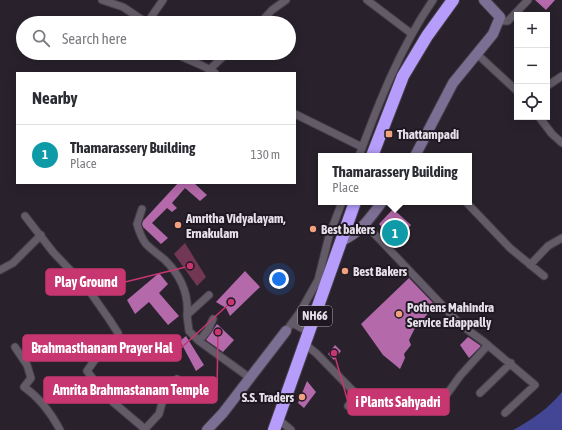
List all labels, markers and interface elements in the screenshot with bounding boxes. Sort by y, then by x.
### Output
map controls [514,12,550,120]
button: + [514,12,550,48]
search box [16,16,296,60]
icon: search [30,27,52,49]
text: Search here [62,30,127,47]
button: − [514,48,550,84]
button: locate [514,84,550,120]
text: Nearby [32,88,78,108]
place label: Thattampadi [397,127,459,142]
marker: Thattampadi [384,129,394,139]
text: Thamarassery Building [70,139,195,156]
text: 1 [42,147,48,162]
text: 130 m [251,147,280,162]
popup [318,153,472,205]
text: Place [70,156,97,171]
text: Thamarassery Building [332,163,458,180]
text: Place [332,180,359,195]
place label: Amritha Vidyalayam, Ernakulam [185,211,286,241]
pin: 1 [382,218,408,248]
marker: Amritha Vidyalayam, Ernakulam [173,220,183,230]
place label: Best bakers [321,222,376,237]
marker: Best bakers [308,224,318,234]
place label: Best Bakers [353,264,408,279]
marker: Best Bakers [340,266,350,276]
callout: Play Ground [46,269,125,295]
your location [269,269,289,289]
text: Play Ground [54,274,118,290]
place label: Pothens Mahindra Service Edappally [407,300,494,330]
road number: NH66 [298,306,332,326]
marker: Pothens Mahindra Service Edappally [394,309,404,319]
callout: Brahmasthanam Prayer Hal [23,335,181,361]
text: Brahmasthanam Prayer Hal [31,340,173,356]
callout: Amrita Brahmastanam Temple [44,377,217,403]
text: Amrita Brahmastanam Temple [52,382,209,398]
callout: i Plants Sahyadri [348,389,449,415]
place label: S.S. Traders [242,390,294,405]
marker: S.S. Traders [297,392,307,402]
text: i Plants Sahyadri [355,394,441,410]

